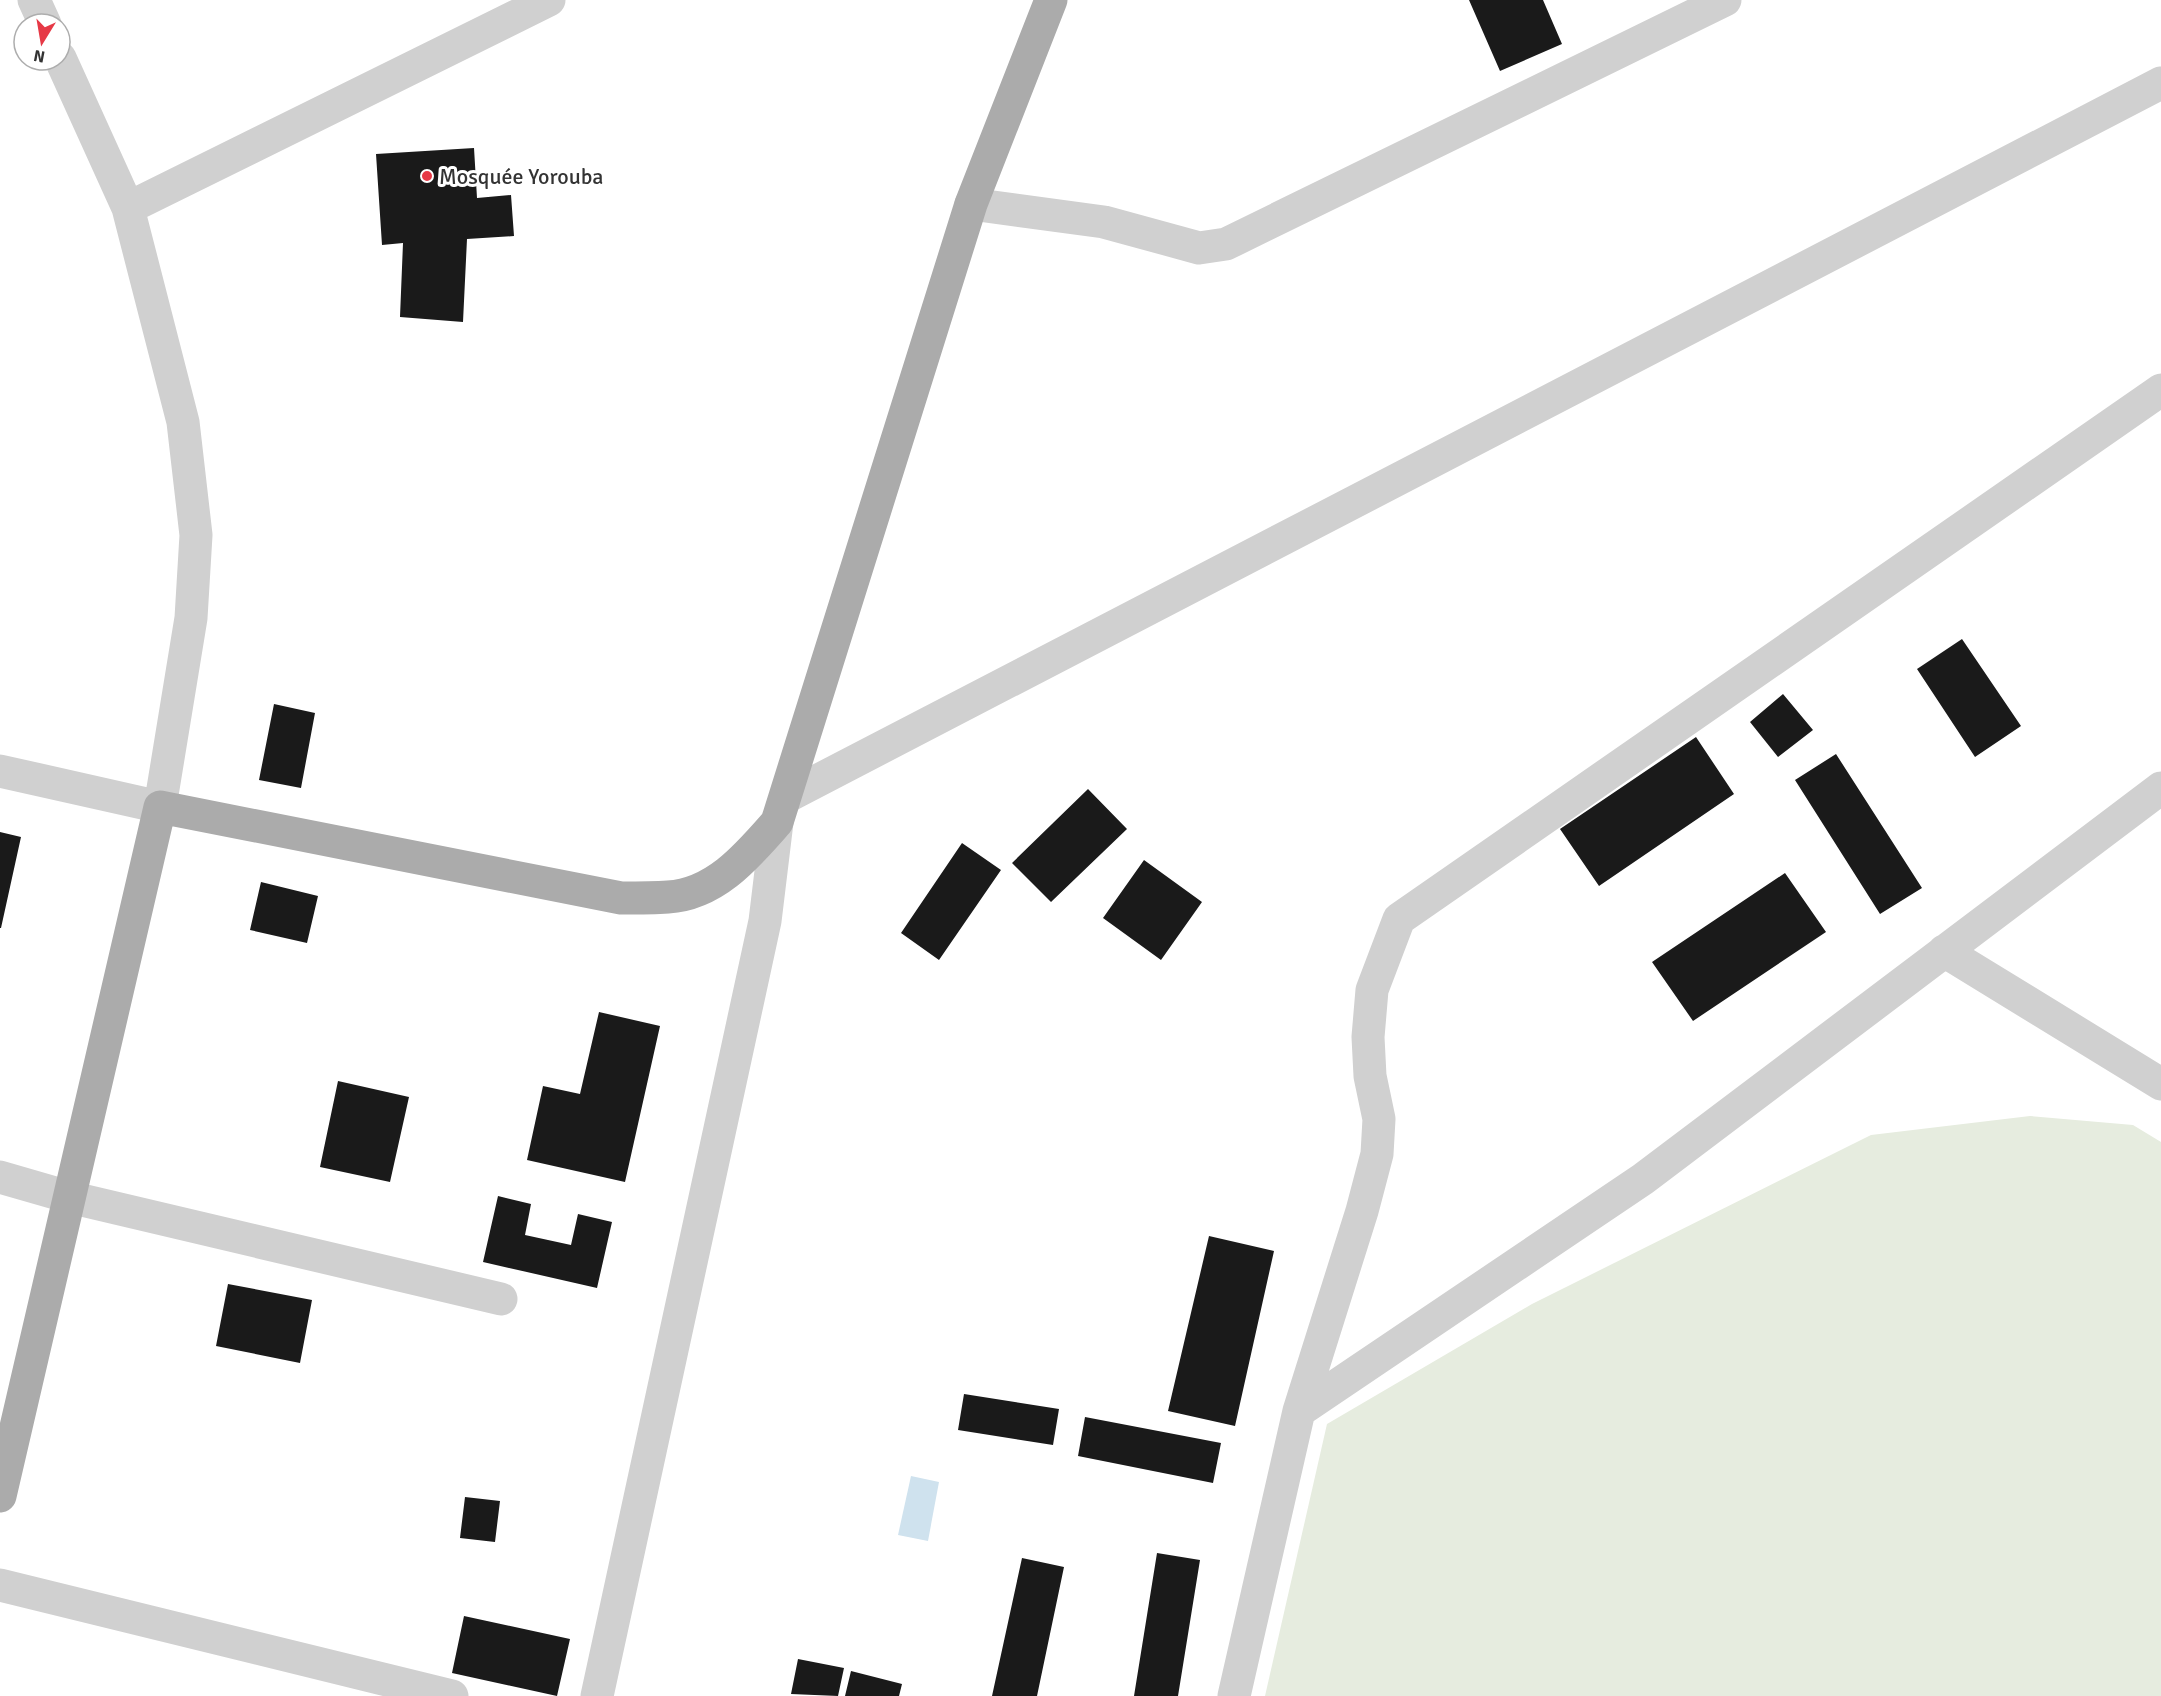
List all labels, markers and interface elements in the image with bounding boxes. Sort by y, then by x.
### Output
north arrow [12,12,72,72]
text: N [32,45,47,67]
place label: Mosquée Yorouba [439,163,603,190]
marker: Mosquée Yorouba [420,169,434,183]

